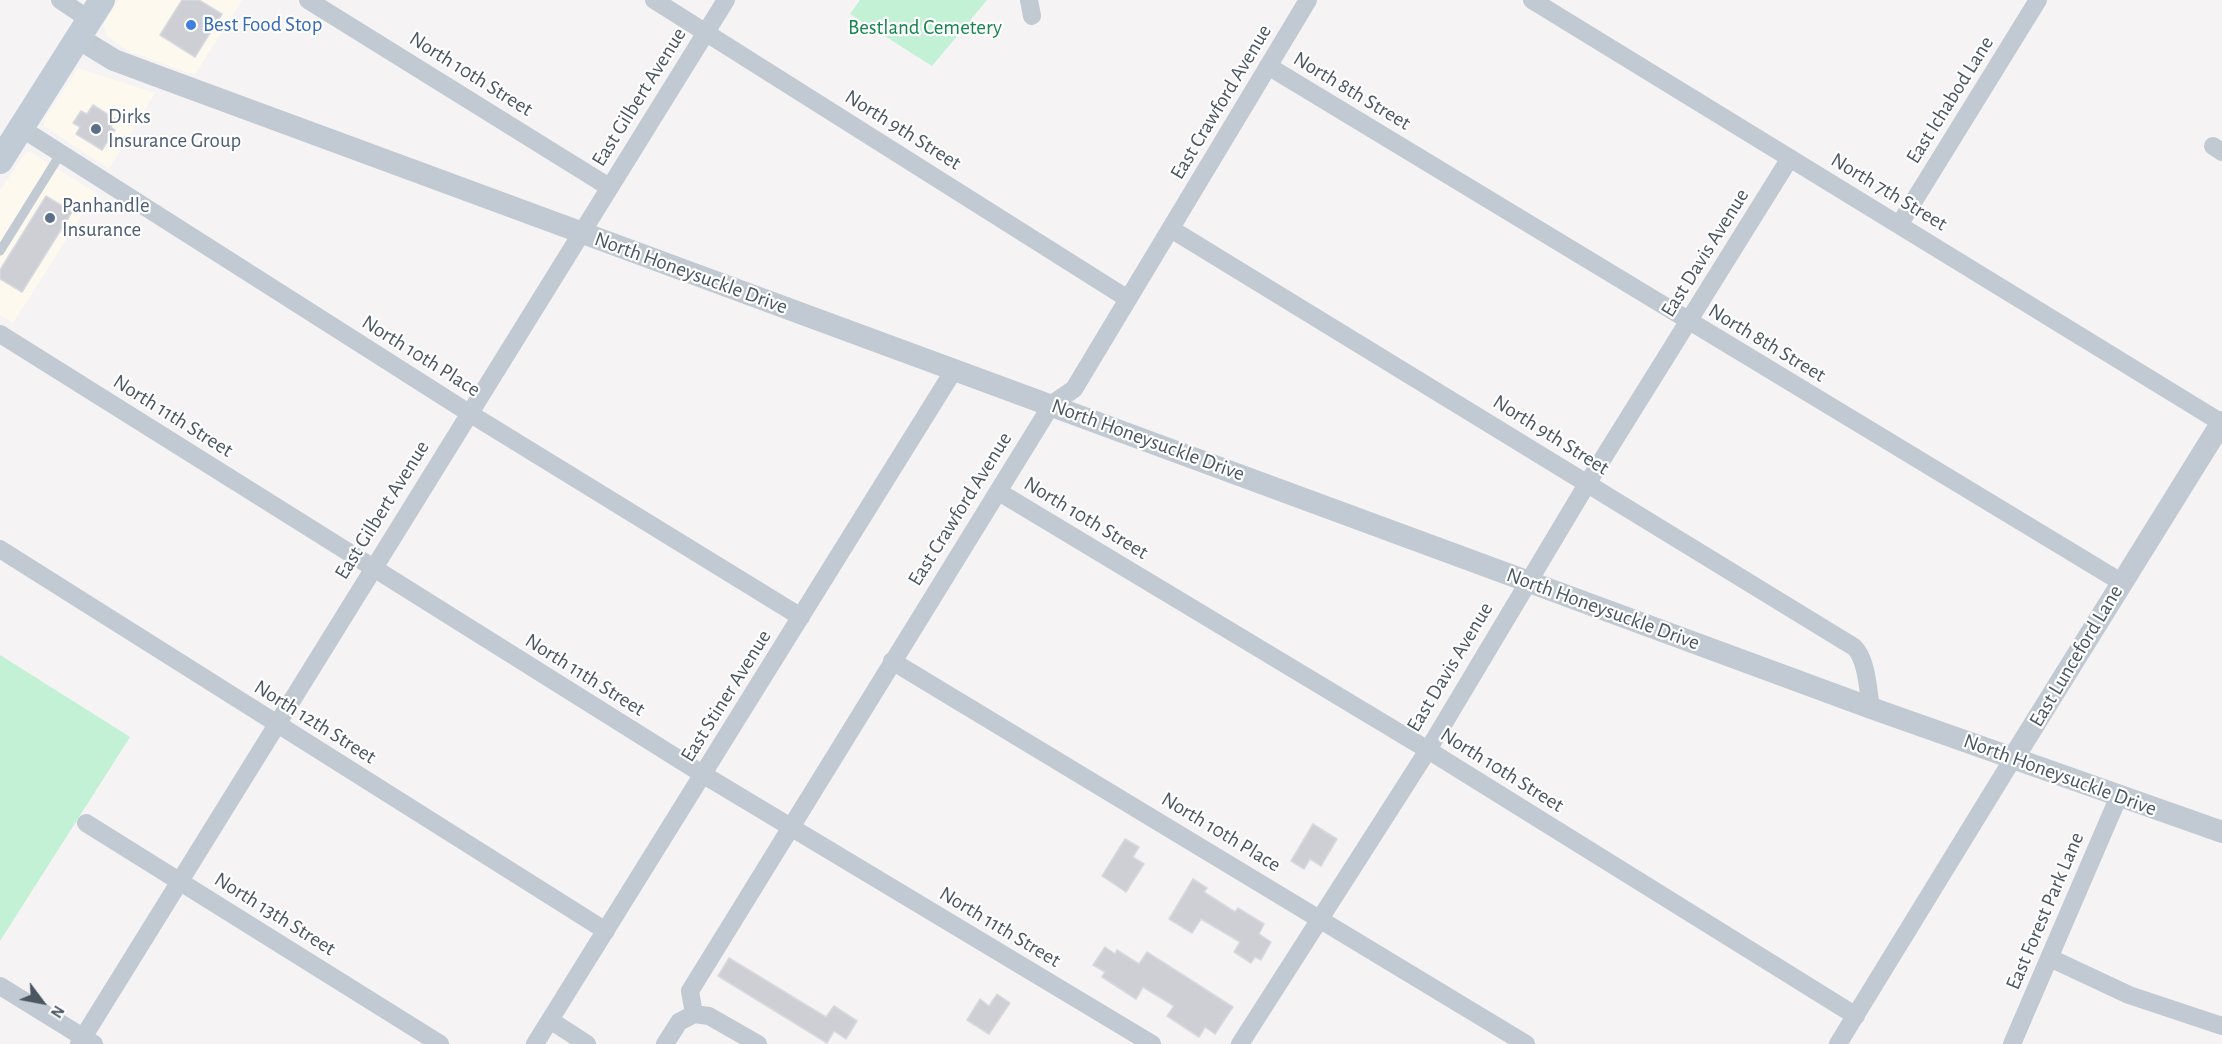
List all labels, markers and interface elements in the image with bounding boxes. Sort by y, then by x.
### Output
place label: Best Food Stop [203,12,322,38]
park label: Bestland Cemetery [848,15,1002,41]
marker: Best Food Stop [184,18,198,32]
street label: East Crawford Avenue [1165,20,1277,184]
street label: East Gilbert Avenue [586,23,692,171]
street label: North 10th Street [405,26,537,122]
street label: East Ichabod Lane [1901,32,1999,168]
street label: North 8th Street [1289,46,1415,136]
street label: North 9th Street [840,84,966,176]
place label: Dirks Insurance Group [108,104,241,154]
marker: Dirks Insurance Group [89,122,103,136]
street label: North 7th Street [1826,147,1952,237]
street label: East Davis Avenue [1655,184,1755,322]
place label: Panhandle Insurance [62,193,150,243]
marker: Panhandle Insurance [43,211,57,225]
street label: North Honeysuckle Drive [591,226,791,320]
street label: North 8th Street [1704,298,1830,388]
street label: North 10th Place [357,310,485,402]
street label: North 11th Street [108,369,238,463]
street label: North 9th Street [1488,389,1614,481]
street label: North Honeysuckle Drive [1048,393,1248,487]
street label: East Crawford Avenue [903,428,1017,590]
street label: East Gilbert Avenue [329,436,435,584]
street label: North 10th Street [1019,471,1153,565]
street label: North Honeysuckle Drive [1503,562,1703,656]
street label: East Lunceford Lane [2024,580,2128,732]
street label: East Davis Avenue [1401,598,1499,736]
street label: East Stiner Avenue [675,625,777,767]
street label: North 11th Street [520,628,650,722]
street label: North 12th Street [249,674,381,770]
street label: North 10th Street [1436,722,1568,818]
street label: North Honeysuckle Drive [1960,728,2160,822]
street label: North 10th Place [1157,786,1285,878]
street label: East Forest Park Lane [2000,828,2090,994]
street label: North 13th Street [210,867,340,961]
street label: North 11th Street [935,881,1065,973]
north arrow [12,972,72,1032]
text: N [48,1003,67,1020]

